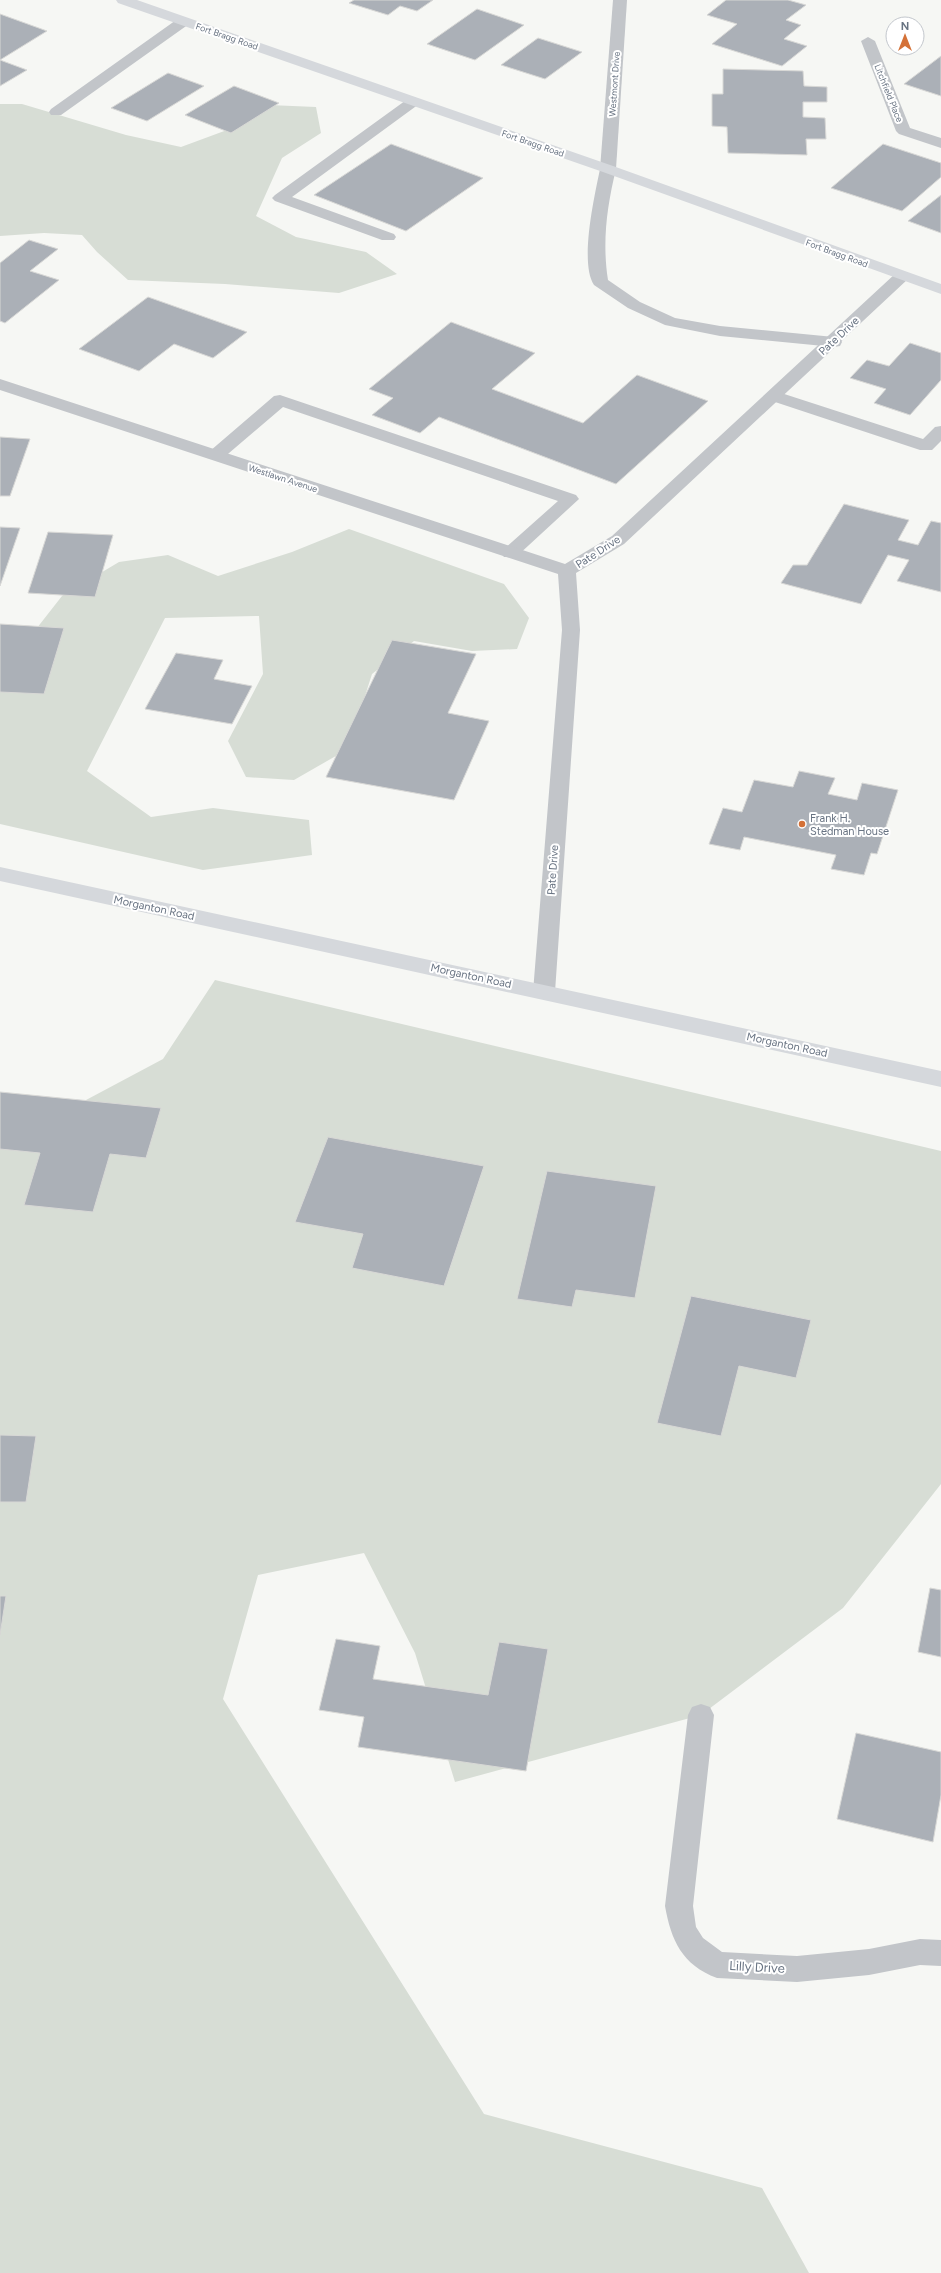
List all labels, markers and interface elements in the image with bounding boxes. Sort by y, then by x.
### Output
north arrow [885,16,925,56]
street label: Fort Bragg Road [194,20,260,52]
text: N [901,20,909,33]
street label: Westmont Drive [606,51,622,117]
street label: Litchfield Place [872,62,906,124]
street label: Fort Bragg Road [500,127,566,159]
street label: Fort Bragg Road [804,237,870,269]
street label: Pate Drive [816,314,862,358]
street label: Westlawn Avenue [247,462,319,494]
street label: Pate Drive [573,533,623,571]
place label: Frank H. Stedman House [810,812,889,838]
marker: Frank H. Stedman House [797,819,807,829]
street label: Pate Drive [545,845,561,895]
street label: Morganton Road [112,893,196,923]
street label: Morganton Road [429,961,513,991]
street label: Morganton Road [745,1030,829,1060]
street label: Lilly Drive [729,1958,785,1976]

